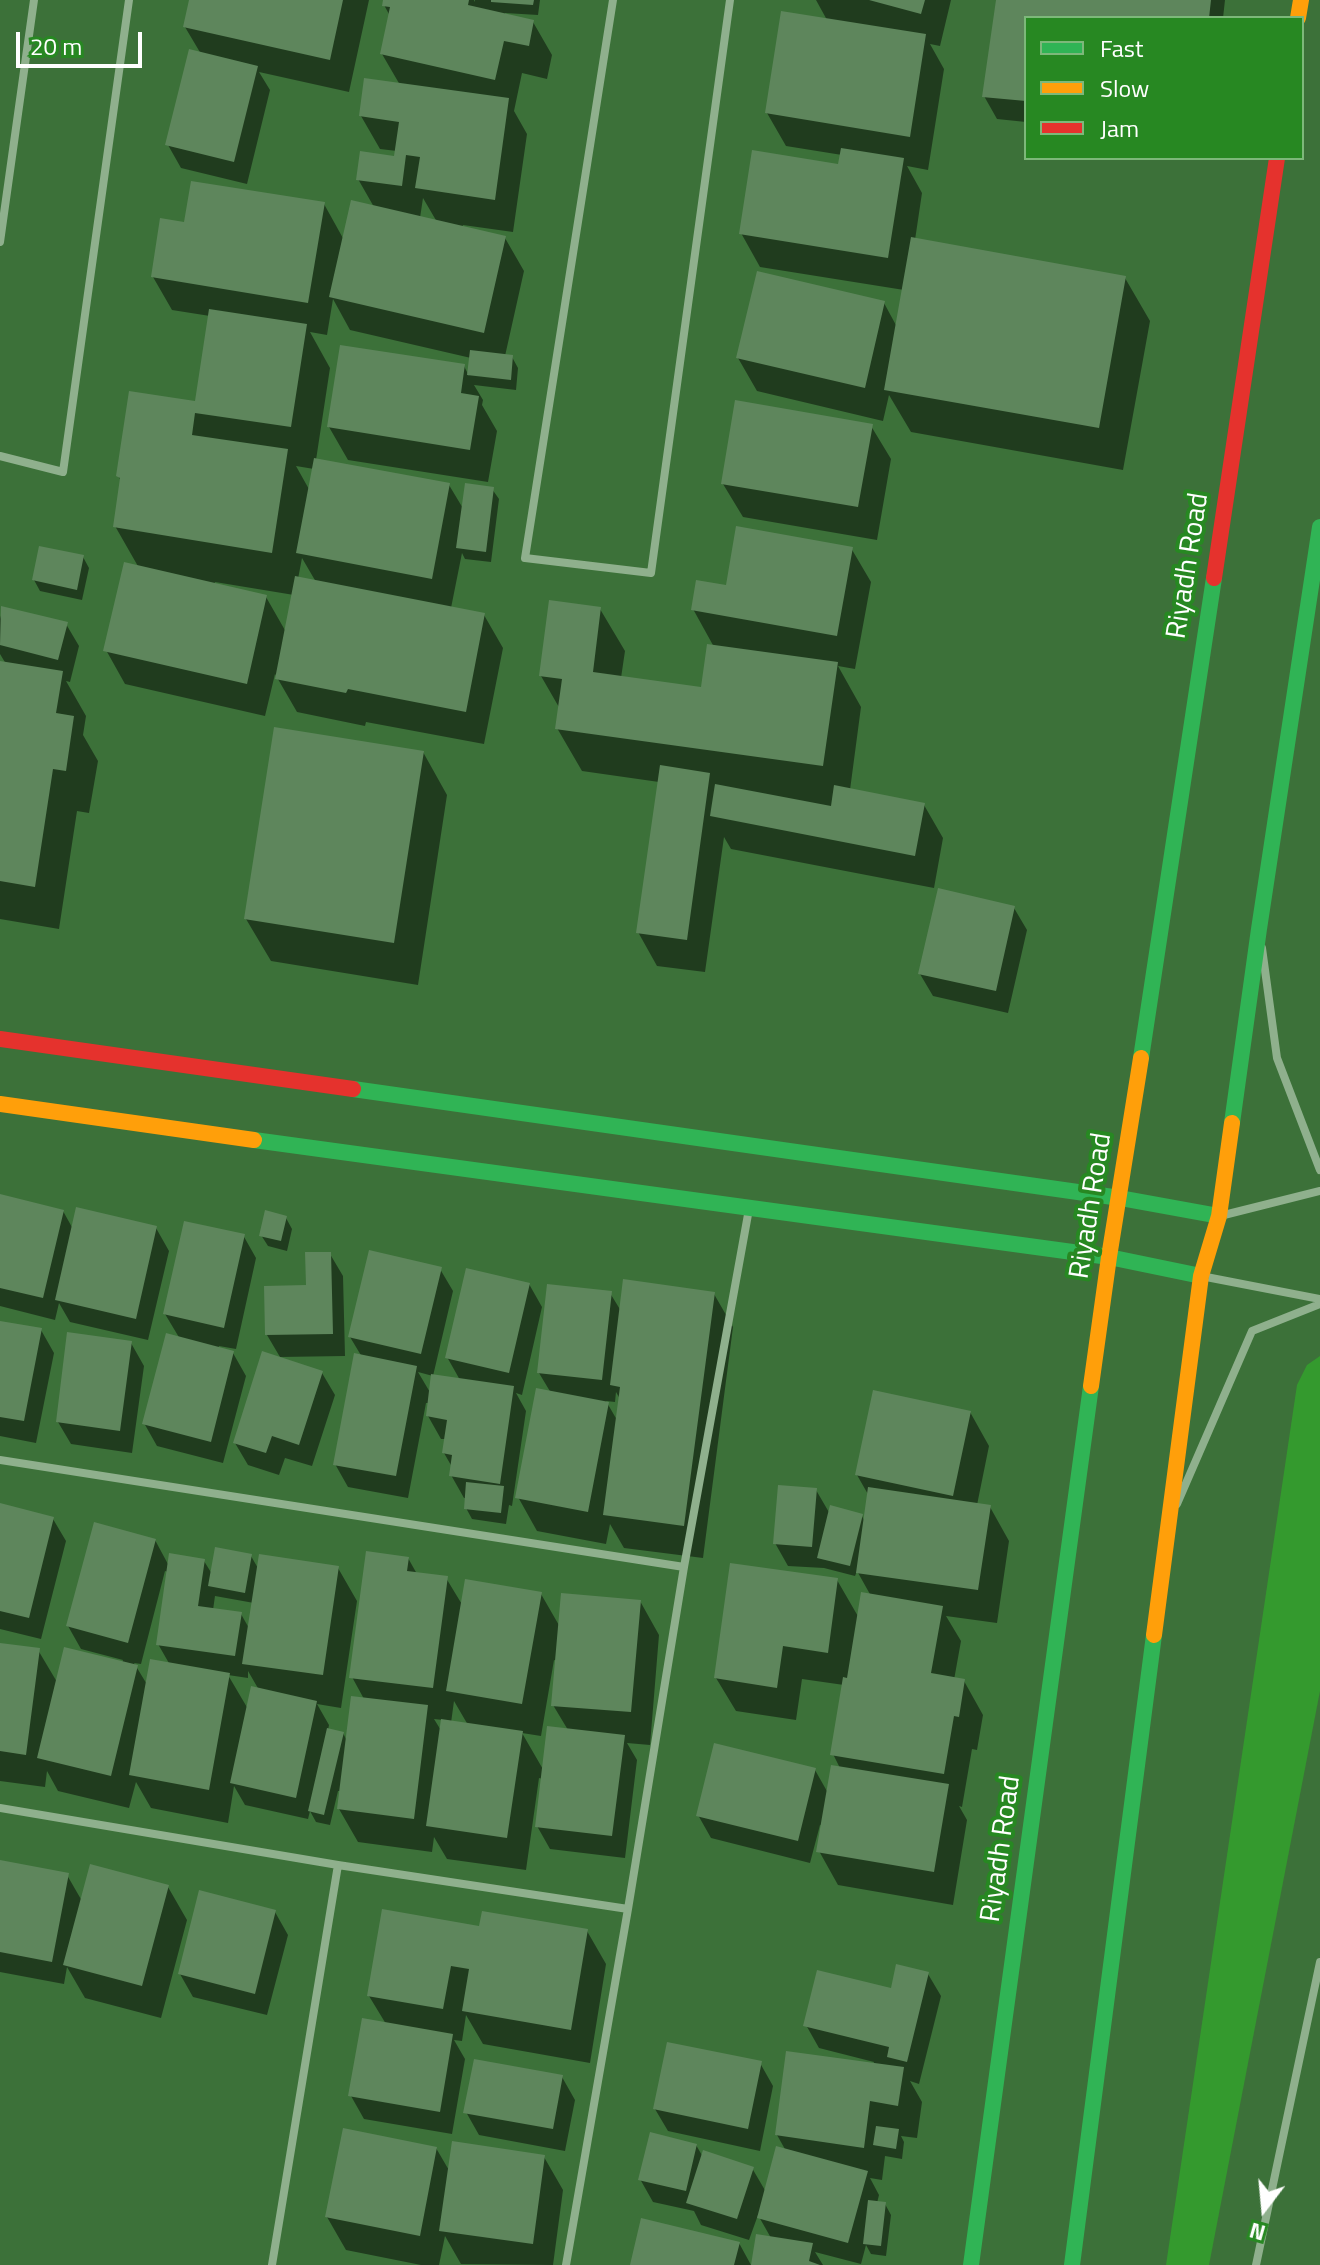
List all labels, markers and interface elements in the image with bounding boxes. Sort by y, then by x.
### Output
scale bar [20,16,146,66]
legend [1024,16,1304,160]
text: 20 m [30,28,82,64]
text: Fast [1100,30,1143,66]
text: Slow [1100,70,1149,106]
text: Jam [1100,110,1139,146]
street label: Riyadh Road [1161,491,1217,641]
street label: Riyadh Road [1064,1131,1120,1281]
street label: Riyadh Road [975,1774,1029,1924]
north arrow [1224,2169,1304,2249]
text: N [1245,2214,1269,2251]

